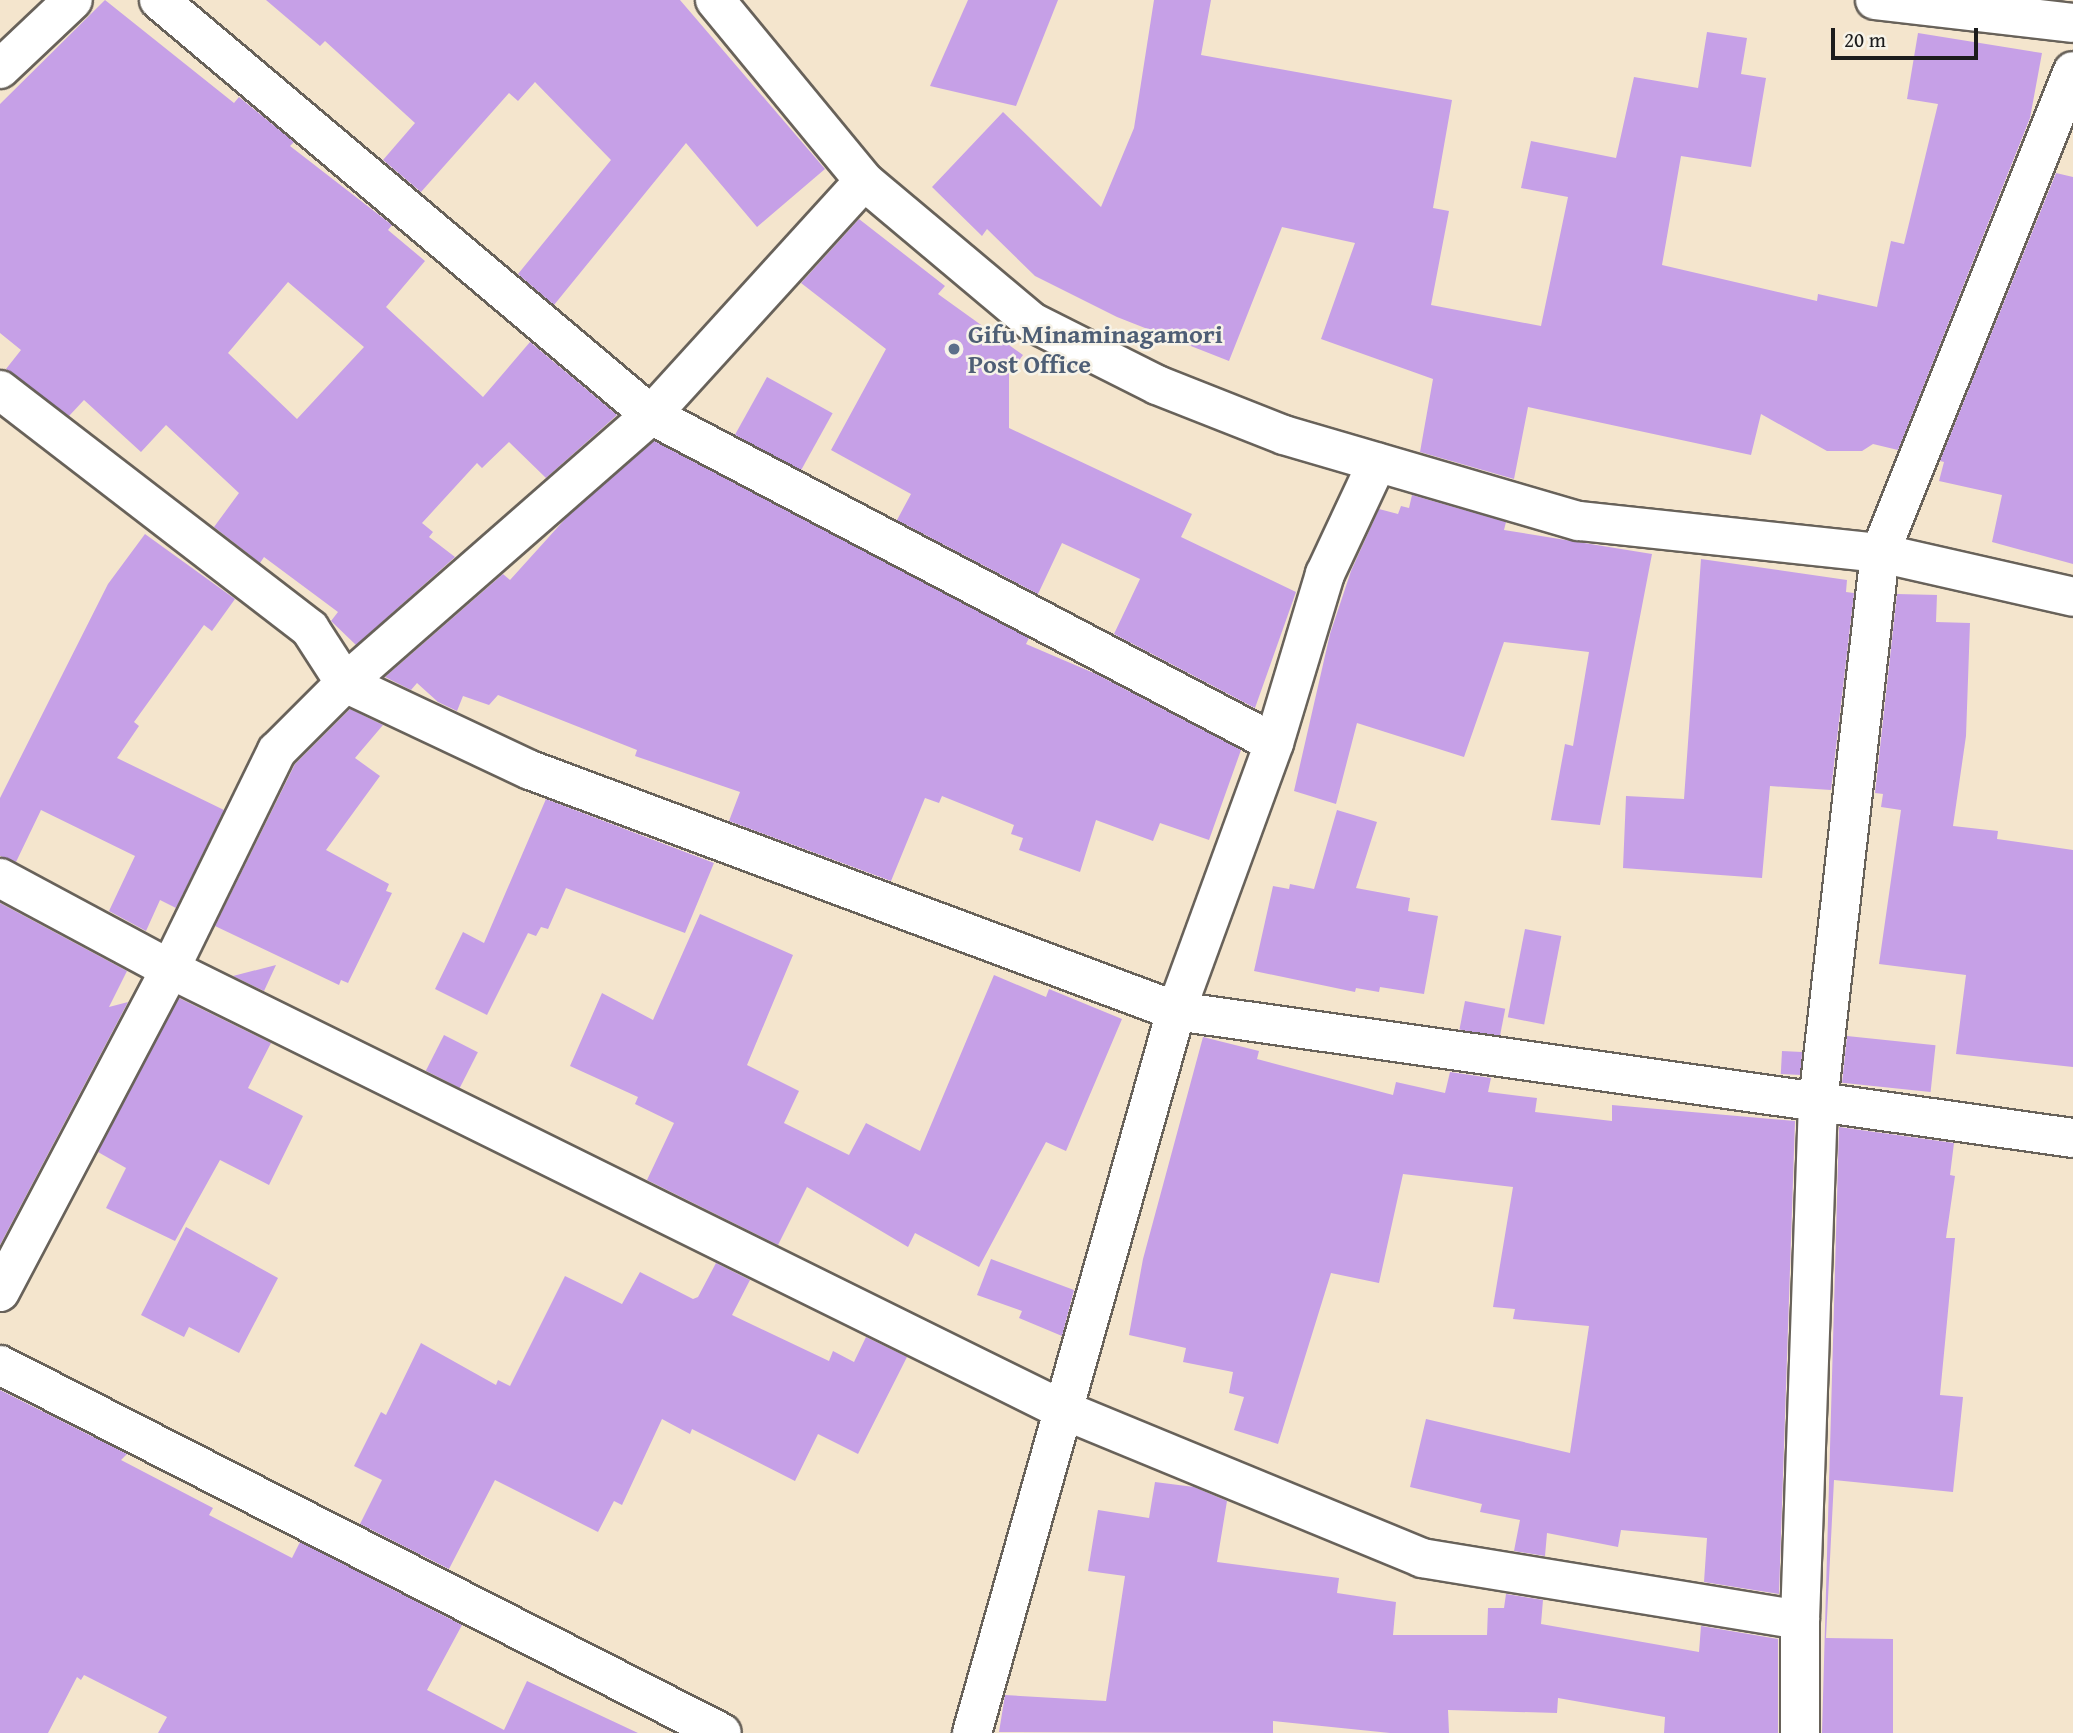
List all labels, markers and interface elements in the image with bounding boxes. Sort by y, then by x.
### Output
scale bar [1835,14,1982,58]
text: 20 m [1844,24,1886,55]
place label: Gifu Minaminagamori Post Office [968,318,1223,380]
marker: Gifu Minaminagamori Post Office [946,341,962,357]

